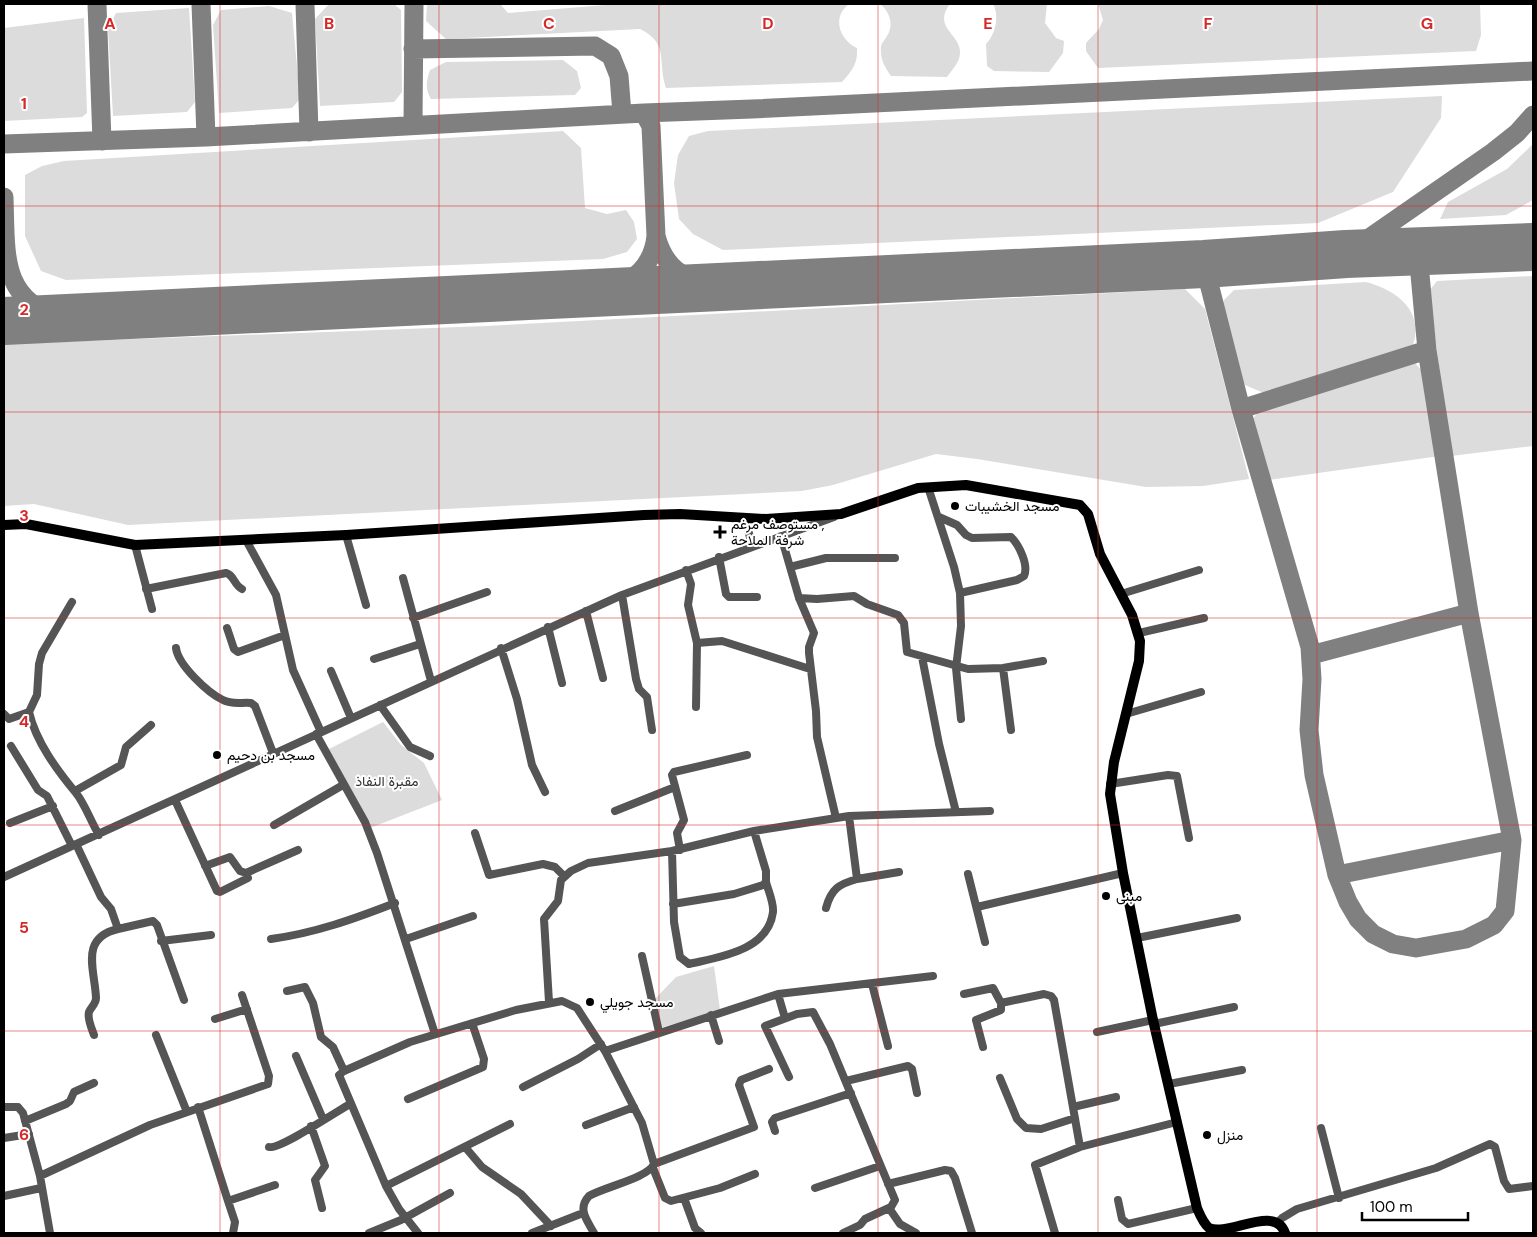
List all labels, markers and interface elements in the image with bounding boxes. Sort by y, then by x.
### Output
text: A [104,13,116,34]
text: B [324,13,334,34]
text: C [543,13,555,34]
text: D [762,13,774,34]
text: E [983,13,993,34]
text: F [1204,13,1213,34]
text: G [1421,13,1433,34]
text: 1 [21,93,27,114]
text: 2 [19,299,29,320]
place label: مسجد الخشيبات [965,497,1059,515]
marker: مسجد الخشيبات [949,500,961,512]
text: 3 [19,505,29,526]
place label: مستوصف مرغم , شرفة الملاحة [731,515,825,549]
marker: مستوصف مرغم , شرفة الملاحة [713,525,727,539]
text: 4 [19,711,29,732]
place label: مسجد بن دحيم [227,746,315,764]
marker: مسجد بن دحيم [211,749,223,761]
park label: مقبرة النفاذ [355,772,419,790]
place label: مبنى [1116,887,1142,905]
marker: مبنى [1100,890,1112,902]
text: 5 [19,917,29,938]
place label: مسجد جويلي [600,993,674,1014]
marker: مسجد جويلي [584,996,596,1008]
text: 6 [19,1124,29,1145]
place label: منزل [1217,1126,1243,1145]
marker: منزل [1201,1129,1213,1141]
scale bar [1362,1190,1468,1222]
text: 100 m [1370,1197,1413,1217]

